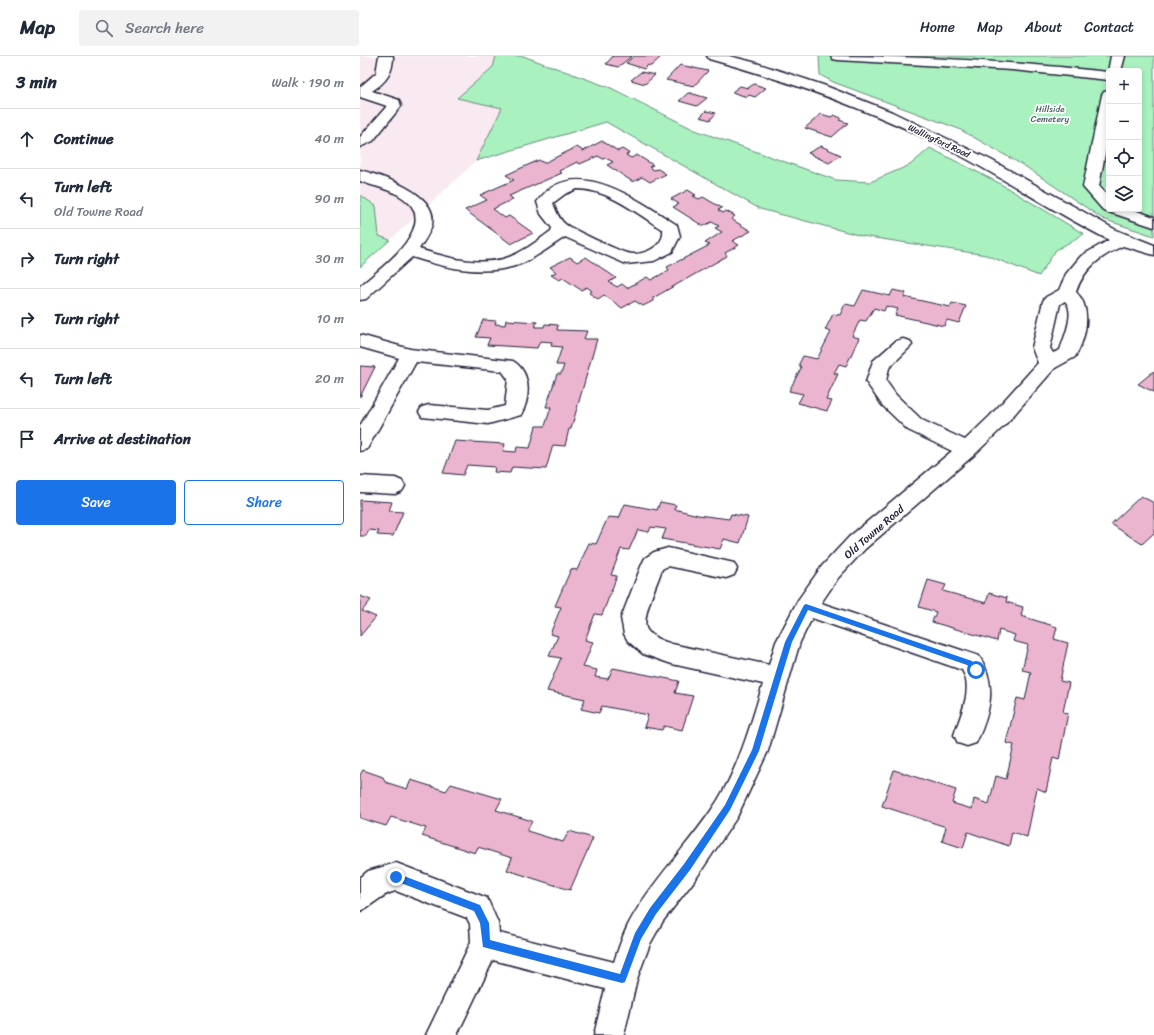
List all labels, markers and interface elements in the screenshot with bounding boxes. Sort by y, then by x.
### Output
search box [79,10,359,46]
text: Map [20,11,55,44]
text: Search here [125,15,204,41]
text: Home [920,15,955,40]
text: Map [977,15,1003,40]
text: About [1025,15,1062,40]
text: Contact [1084,15,1134,40]
icon: search [93,17,115,39]
text: 3 min [16,67,57,97]
map controls [1106,68,1142,212]
button: + [1106,68,1142,104]
text: Walk · 190 m [271,71,344,94]
park label: Hillside Cemetery [1031,101,1070,127]
button: − [1106,104,1142,140]
street label: Wallingford Road [905,120,974,163]
text: Continue [54,126,114,152]
text: 40 m [314,127,344,150]
icon: ahead [16,128,38,150]
button: locate [1106,140,1142,176]
text: Turn left [54,174,112,200]
button: layers [1106,176,1142,212]
text: 90 m [314,187,344,210]
icon: left [16,188,38,210]
text: Old Towne Road [54,200,143,223]
text: Turn right [54,246,119,272]
text: 30 m [315,247,344,270]
icon: right [16,248,38,270]
text: Turn right [54,306,119,332]
text: 10 m [317,307,344,330]
icon: right [16,308,38,330]
text: Turn left [54,366,112,392]
text: 20 m [315,367,344,390]
icon: left [16,368,38,390]
text: Arrive at destination [54,426,191,452]
icon: arrive [16,428,38,450]
button: Save [16,480,176,525]
button: Share [184,480,344,525]
street label: Old Towne Road [839,499,909,564]
route start [967,661,985,679]
route end [387,868,405,886]

